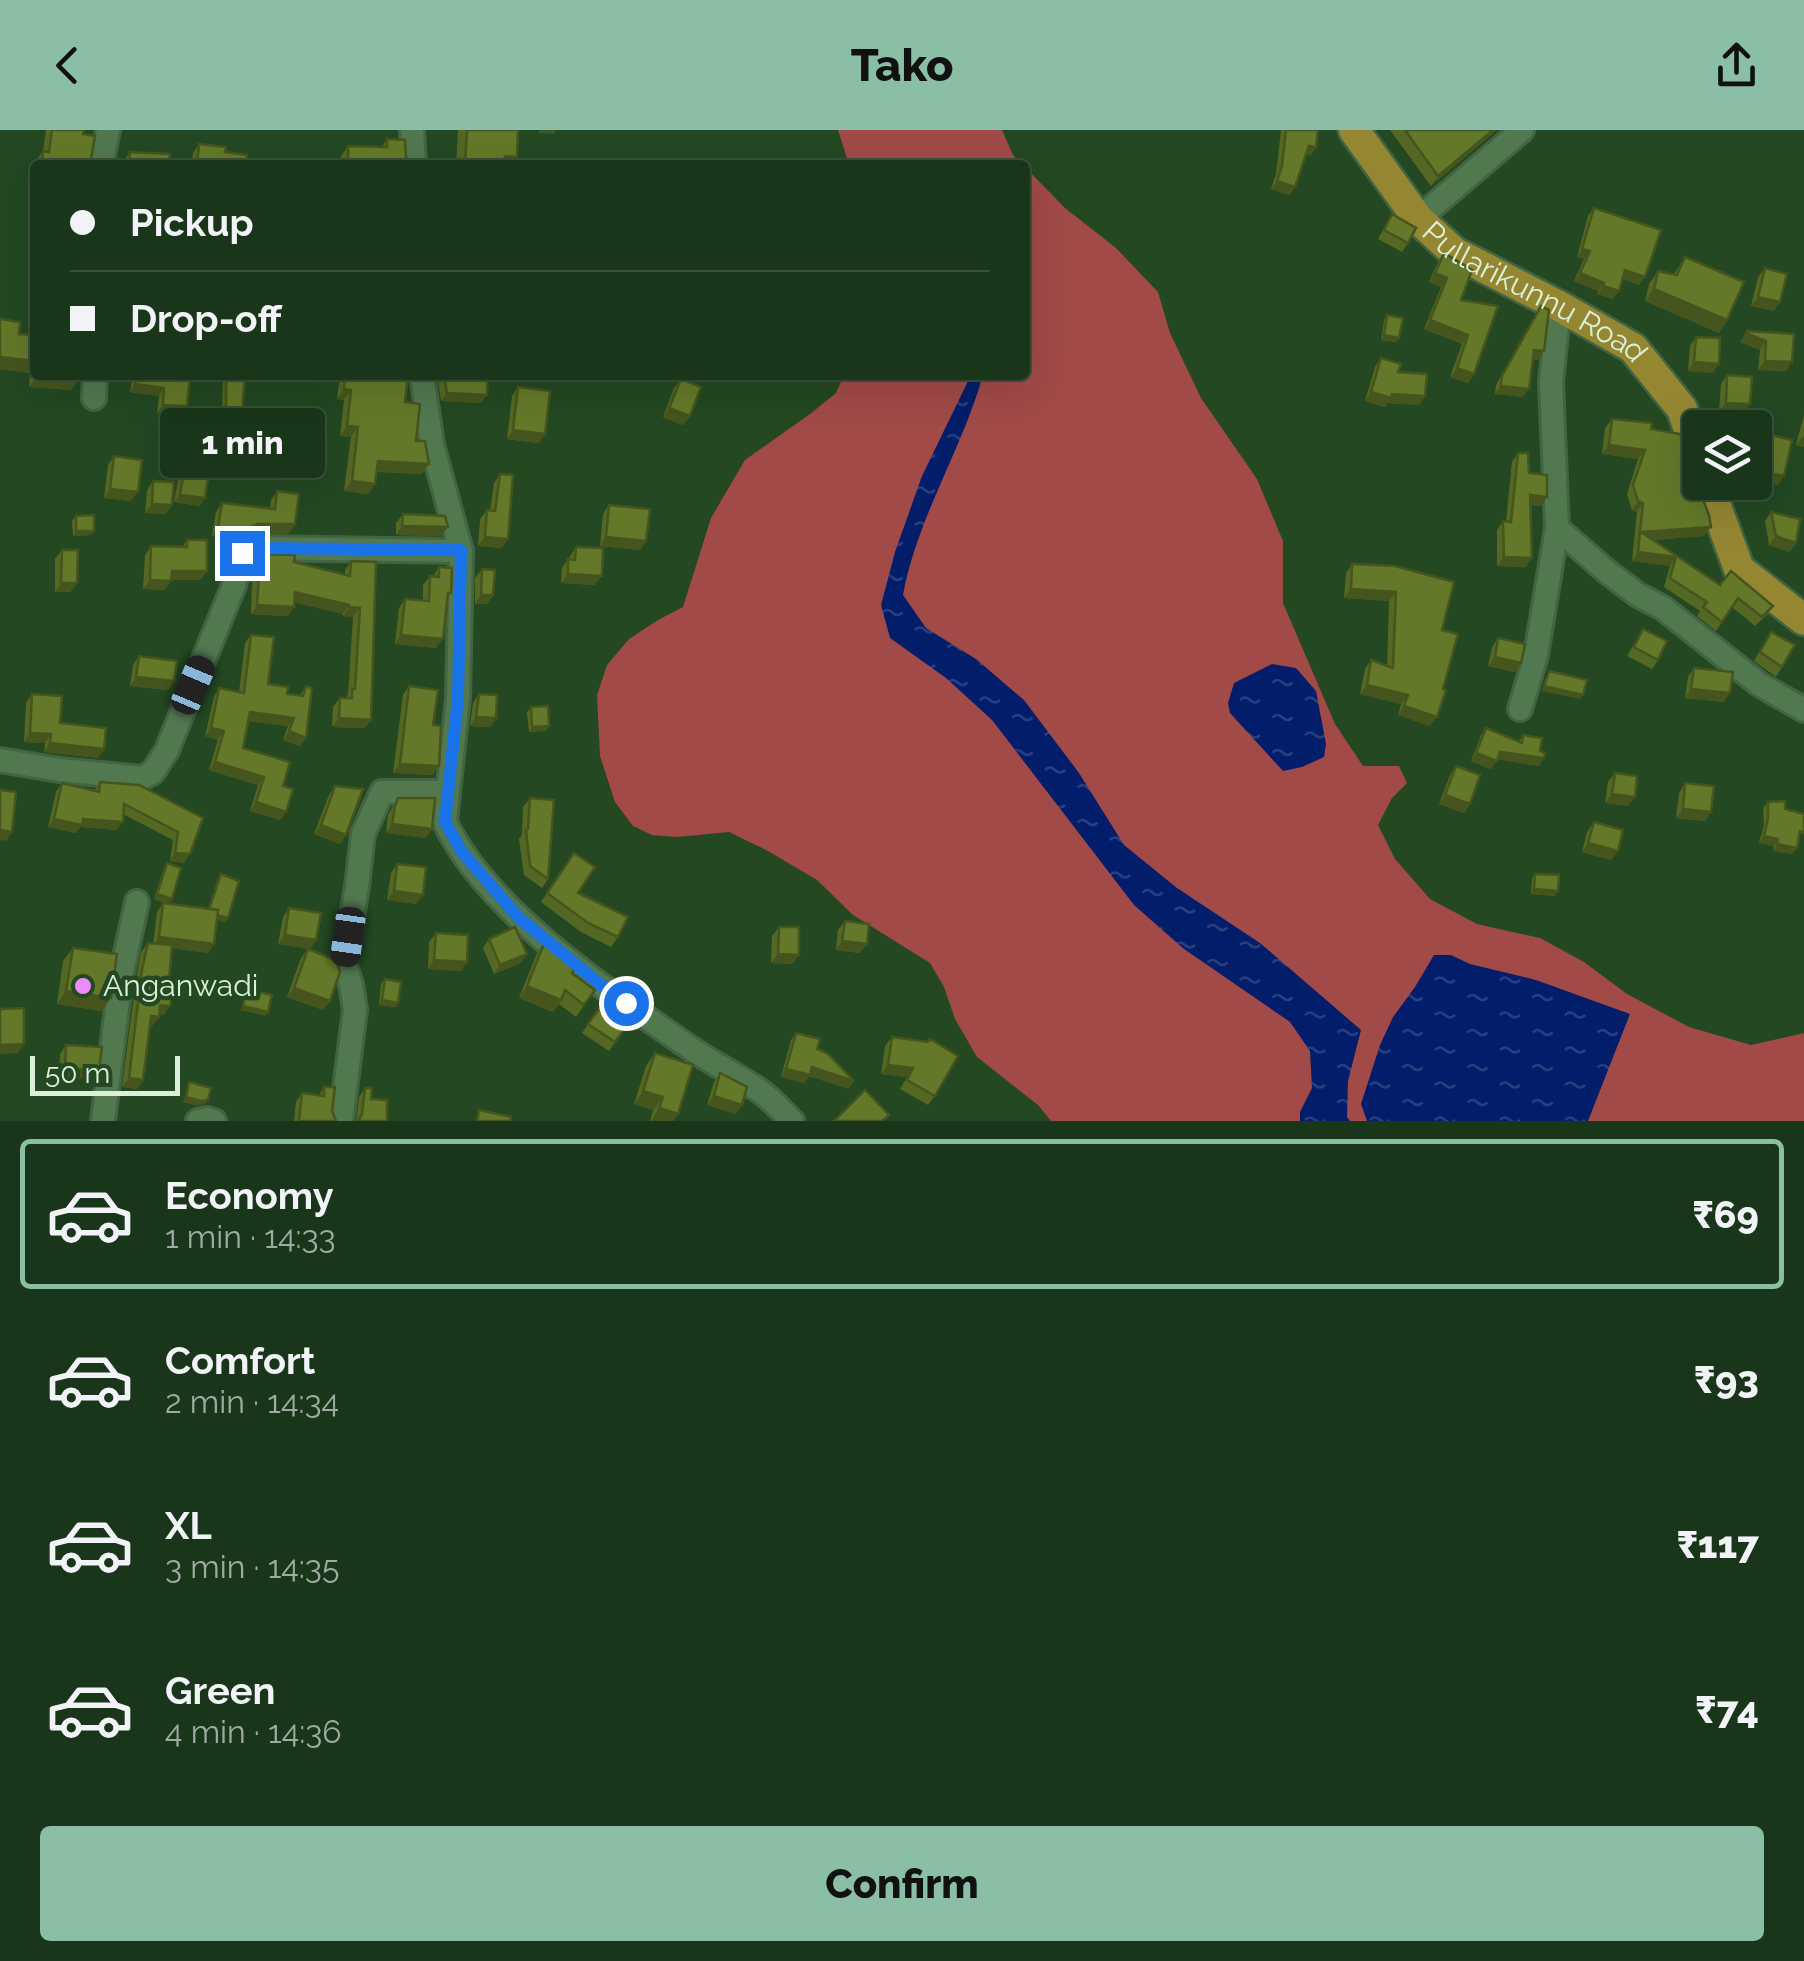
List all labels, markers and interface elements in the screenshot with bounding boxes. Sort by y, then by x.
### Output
icon: back [40,38,95,93]
icon: share [1709,38,1764,93]
text: Tako [851,39,953,92]
text: Pickup [130,200,254,245]
street label: Pullarikunnu Road [1415,214,1655,368]
text: Drop-off [130,296,282,341]
callout: 1 min [160,408,324,478]
map controls [1682,410,1772,500]
button: layers [1682,410,1772,500]
text: 1 min [201,424,284,461]
route end [220,531,265,576]
car [167,652,219,718]
car [329,905,367,969]
place label: Anganwadi [103,968,258,1003]
marker: Anganwadi [72,975,94,997]
route start [604,981,649,1026]
scale bar [30,1051,180,1096]
text: 50 m [45,1057,110,1090]
icon: car [45,1169,135,1259]
text: Economy [165,1173,334,1218]
text: ₹69 [1692,1192,1759,1237]
text: 1 min · 14:33 [165,1218,336,1255]
icon: car [45,1334,135,1424]
text: Comfort [165,1338,315,1383]
text: ₹93 [1694,1357,1759,1402]
text: 2 min · 14:34 [165,1383,339,1420]
icon: car [45,1499,135,1589]
text: XL [165,1503,212,1548]
text: ₹117 [1677,1522,1759,1567]
text: 3 min · 14:35 [165,1548,339,1585]
icon: car [45,1664,135,1754]
text: Green [165,1668,275,1713]
text: ₹74 [1695,1687,1759,1732]
text: 4 min · 14:36 [165,1713,342,1750]
button: Confirm [40,1826,1764,1941]

